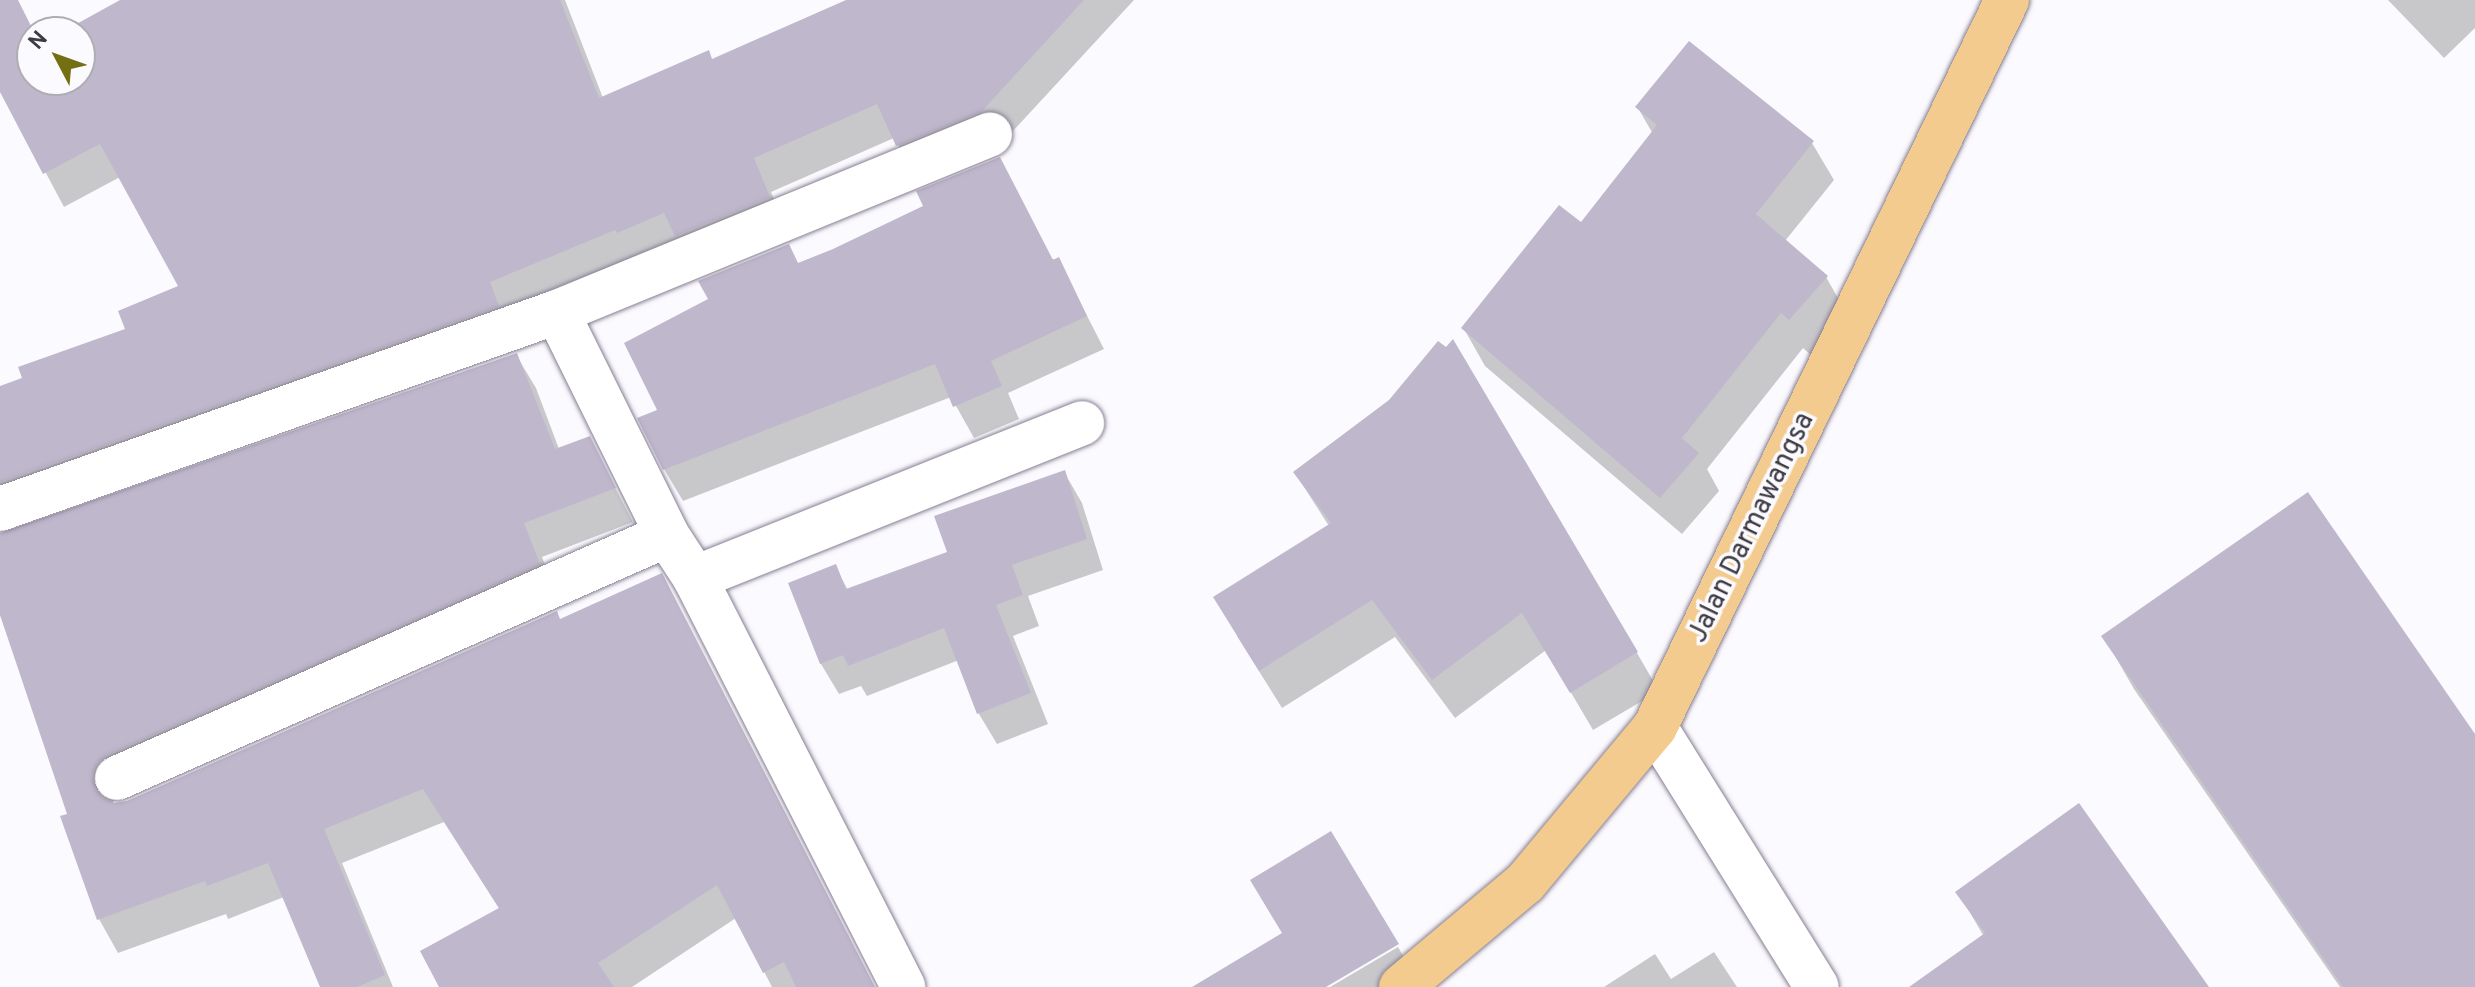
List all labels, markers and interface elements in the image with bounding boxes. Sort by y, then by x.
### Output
north arrow [16,16,96,96]
text: N [24,26,54,56]
street label: Jalan Darmawangsa [1682,407,1822,649]

